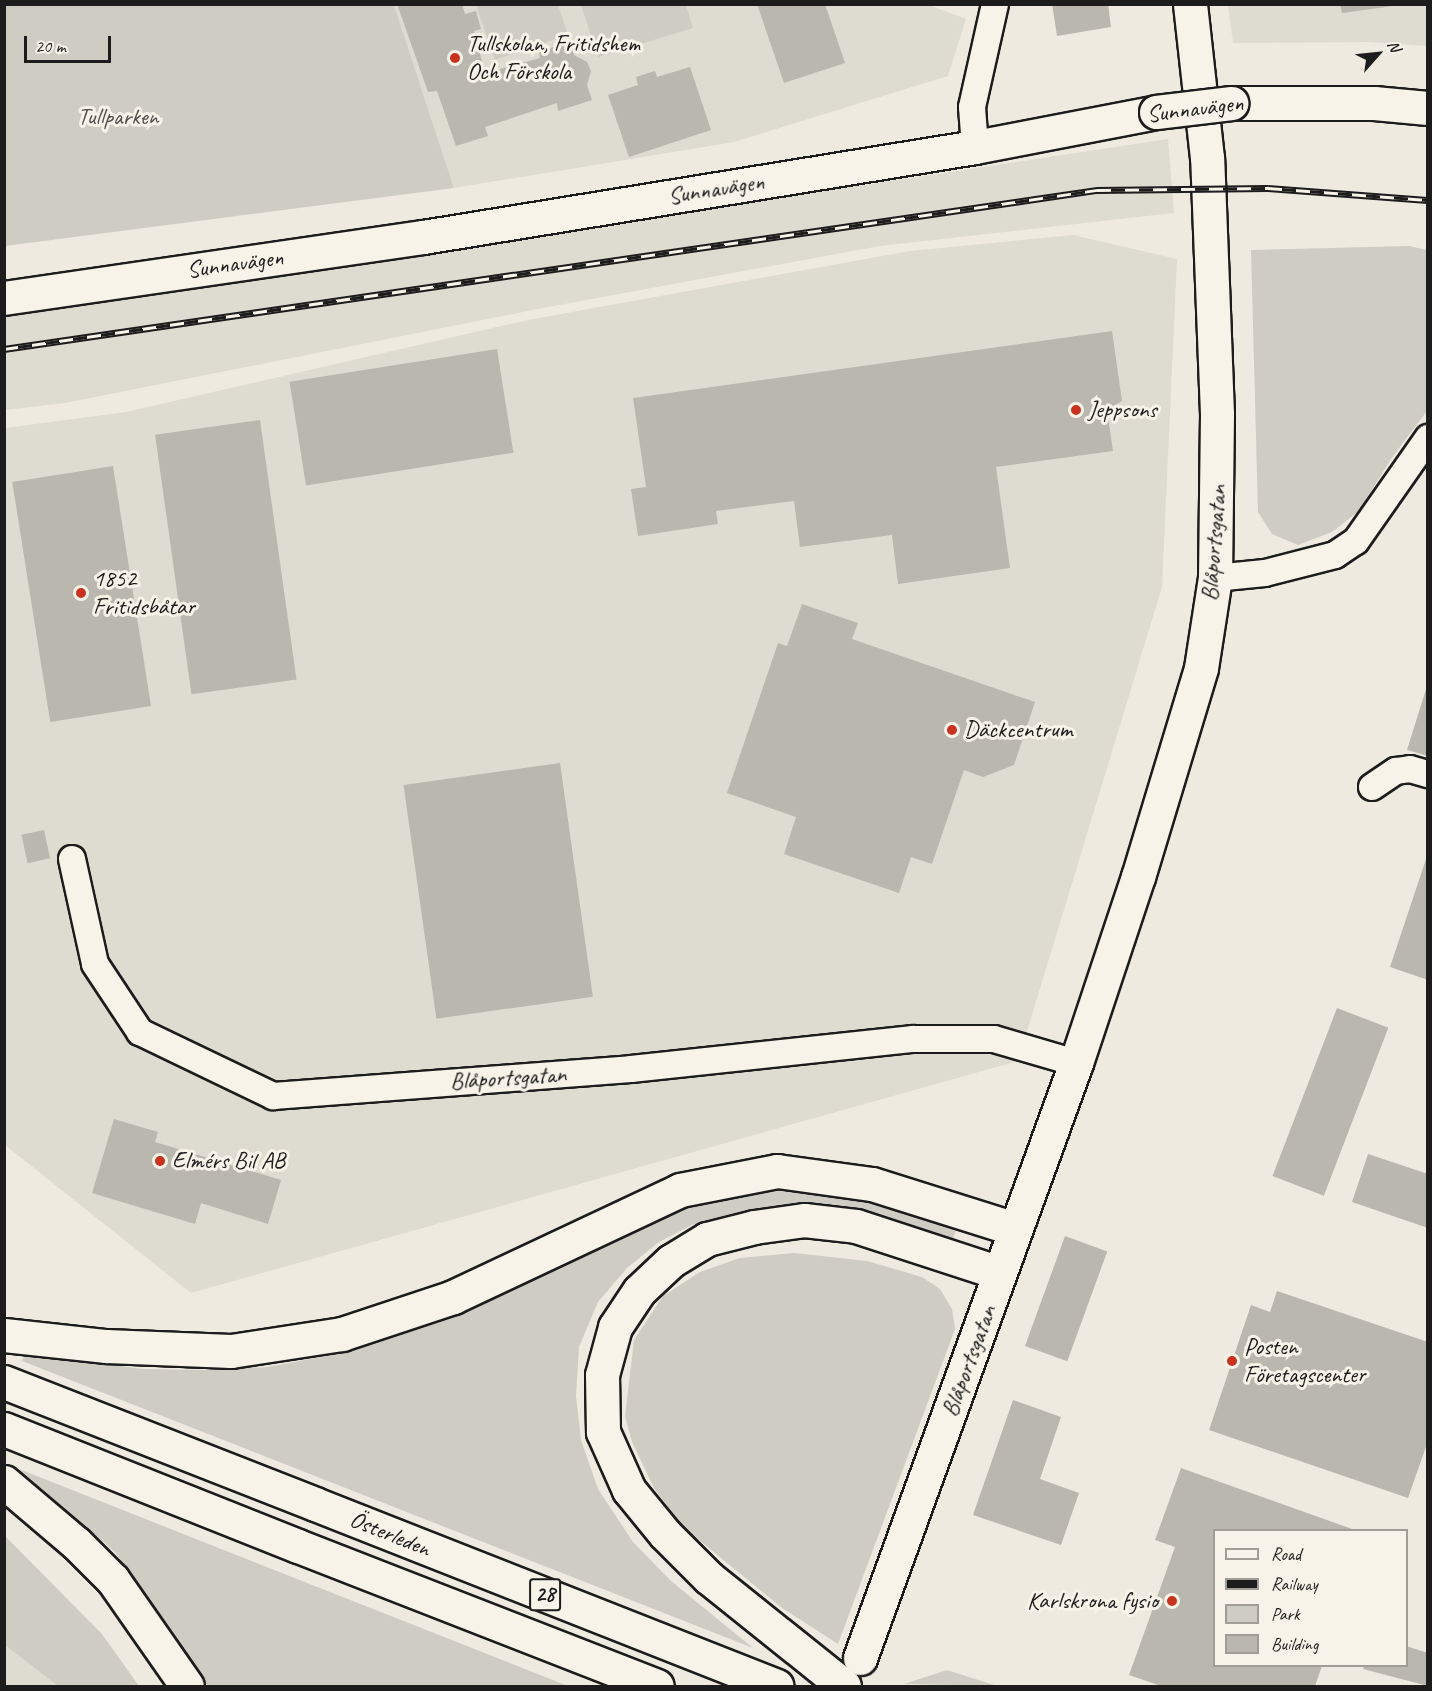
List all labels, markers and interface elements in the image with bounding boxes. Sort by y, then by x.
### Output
scale bar [27,24,114,62]
north arrow [1348,24,1408,84]
place label: Tullskolan, Fritidshem Och Förskola [467,30,640,86]
text: 20 m [35,35,66,57]
text: N [1383,37,1405,55]
marker: Tullskolan, Fritidshem Och Förskola [448,51,462,65]
street label: Sunnavägen [1145,89,1245,129]
park label: Tullparken [78,103,158,131]
street label: Sunnavägen [666,167,766,211]
street label: Sunnavägen [185,243,285,285]
place label: Jeppsons [1088,396,1157,424]
marker: Jeppsons [1069,403,1083,417]
street label: Blåportsgatan [1196,484,1232,602]
place label: 1852 Fritidsbåtar [93,565,195,621]
marker: 1852 Fritidsbåtar [74,586,88,600]
place label: Däckcentrum [964,716,1072,744]
marker: Däckcentrum [945,723,959,737]
street label: Blåportsgatan [449,1060,567,1096]
place label: Elmérs Bil AB [172,1147,285,1175]
marker: Elmérs Bil AB [153,1154,167,1168]
street label: Blåportsgatan [936,1301,1002,1421]
place label: Posten Företagscenter [1244,1333,1365,1389]
marker: Posten Företagscenter [1225,1354,1239,1368]
street label: Österleden [345,1505,435,1563]
legend [1213,1529,1408,1667]
text: Road [1271,1543,1301,1565]
text: Railway [1271,1573,1318,1595]
road number: 28 [528,1576,562,1614]
place label: Karlskrona fysio [1027,1587,1158,1615]
marker: Karlskrona fysio [1163,1592,1181,1610]
text: Park [1271,1603,1300,1625]
text: Building [1271,1633,1318,1655]

